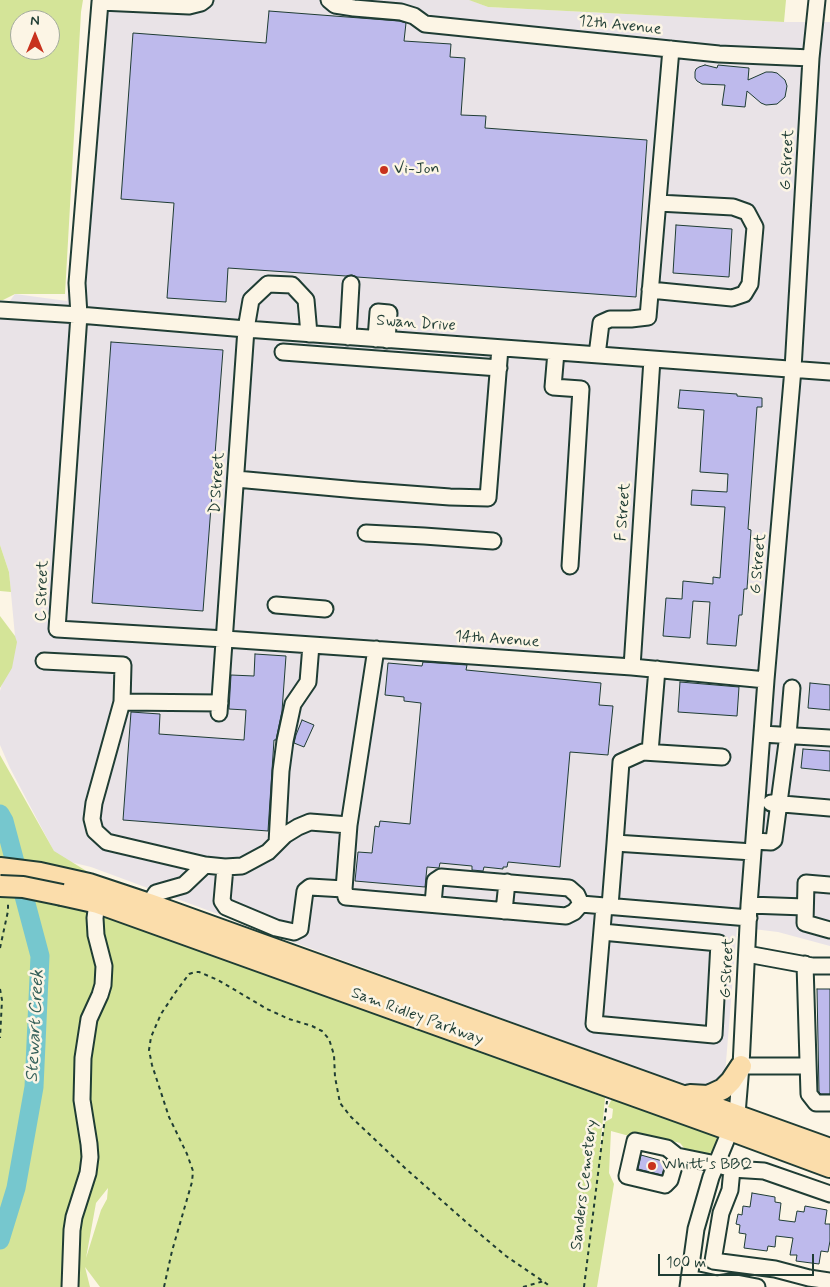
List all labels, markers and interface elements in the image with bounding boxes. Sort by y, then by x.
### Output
north arrow [10,10,60,60]
text: N [30,12,40,30]
street label: 12th Avenue [577,12,663,40]
street label: G Street [777,129,799,191]
place label: Vi-Jon [394,160,439,180]
marker: Vi-Jon [378,164,390,176]
street label: Swan Drive [376,312,456,336]
street label: D Street [206,452,230,514]
street label: F Street [612,482,636,542]
street label: G Street [747,533,771,595]
street label: C Street [32,560,54,622]
street label: 14th Avenue [454,627,540,653]
street label: G Street [717,937,739,999]
water label: Stewart Creek [22,969,50,1083]
street label: Sam Ridley Parkway [348,984,486,1050]
street label: Sanders Cemetery [567,1119,603,1251]
place label: Whitt's BBQ [662,1156,753,1176]
marker: Whitt's BBQ [646,1160,658,1172]
scale bar [660,1244,816,1276]
text: 100 m [666,1253,706,1273]

